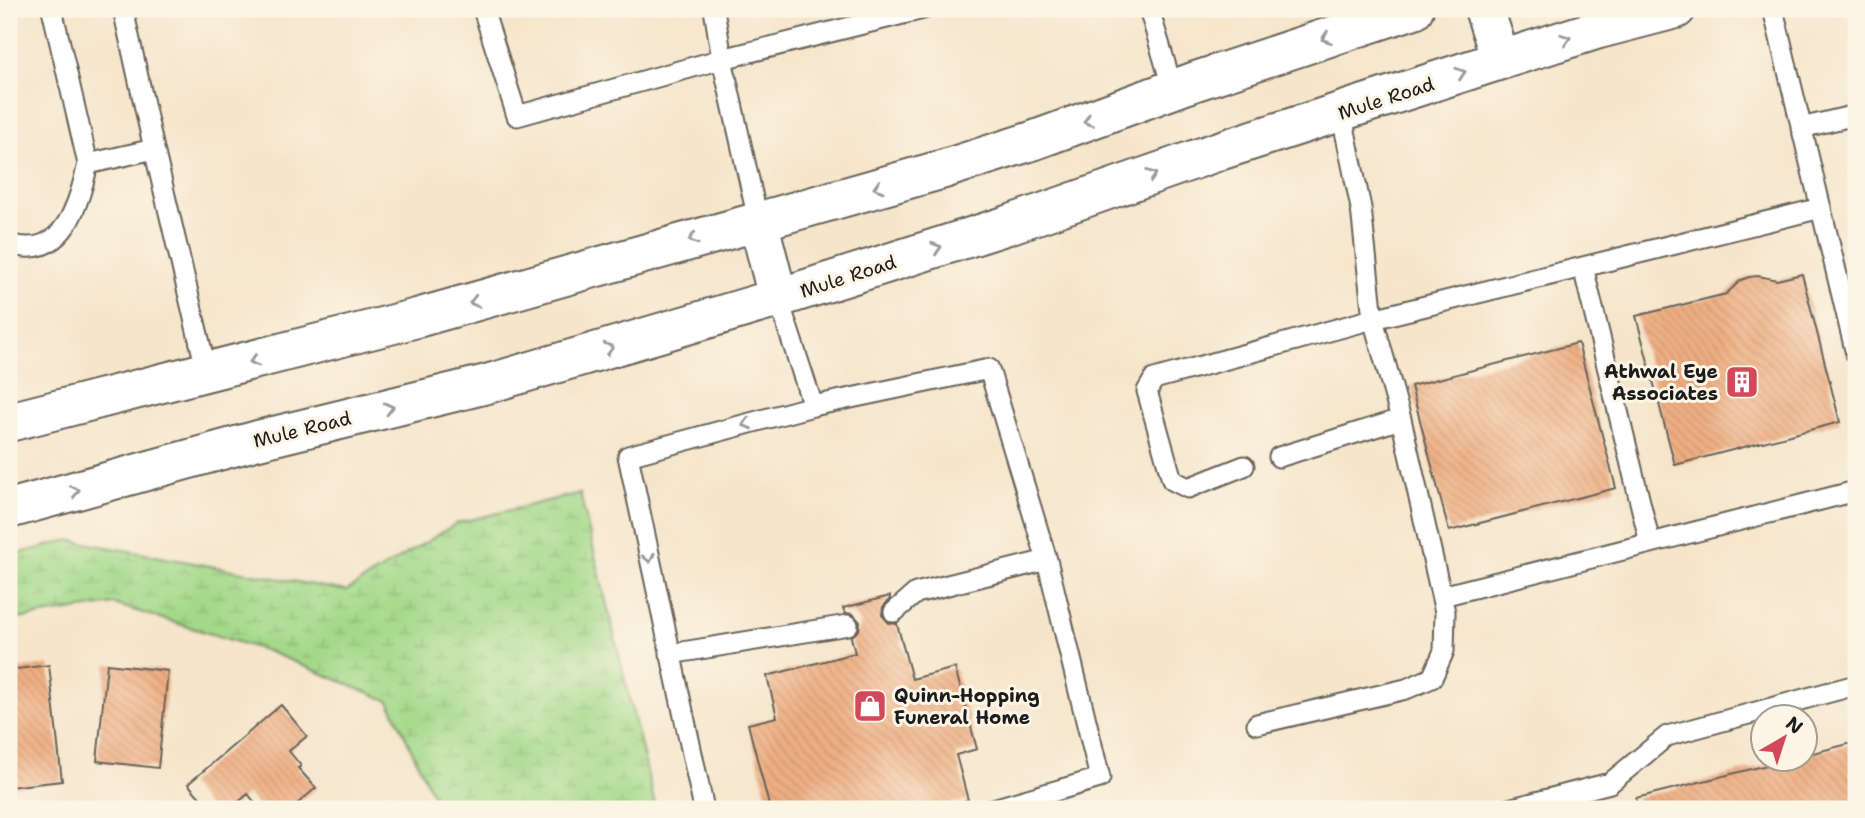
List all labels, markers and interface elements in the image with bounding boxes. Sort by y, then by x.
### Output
one-way arrow [1321,30,1333,44]
one-way arrow [1560,33,1572,48]
one-way arrow [1455,67,1467,82]
street label: Mule Road [1335,71,1437,126]
one-way arrow [1083,112,1095,126]
one-way arrow [1146,169,1158,183]
one-way arrow [872,179,884,193]
one-way arrow [687,231,699,246]
one-way arrow [930,241,942,256]
street label: Mule Road [797,249,899,304]
one-way arrow [469,294,481,308]
one-way arrow [603,342,615,356]
one-way arrow [249,353,261,367]
place label: Athwal Eye Associates [1604,359,1718,406]
building icon: Athwal Eye Associates [1723,363,1761,401]
one-way arrow [383,402,395,416]
street label: Mule Road [251,405,354,454]
one-way arrow [741,416,753,430]
one-way arrow [68,484,80,499]
one-way arrow [641,552,656,564]
place label: Quinn-Hopping Funeral Home [894,683,1040,730]
shop icon: Quinn-Hopping Funeral Home [851,687,889,725]
north arrow [1750,702,1820,772]
text: N [1781,711,1808,740]

